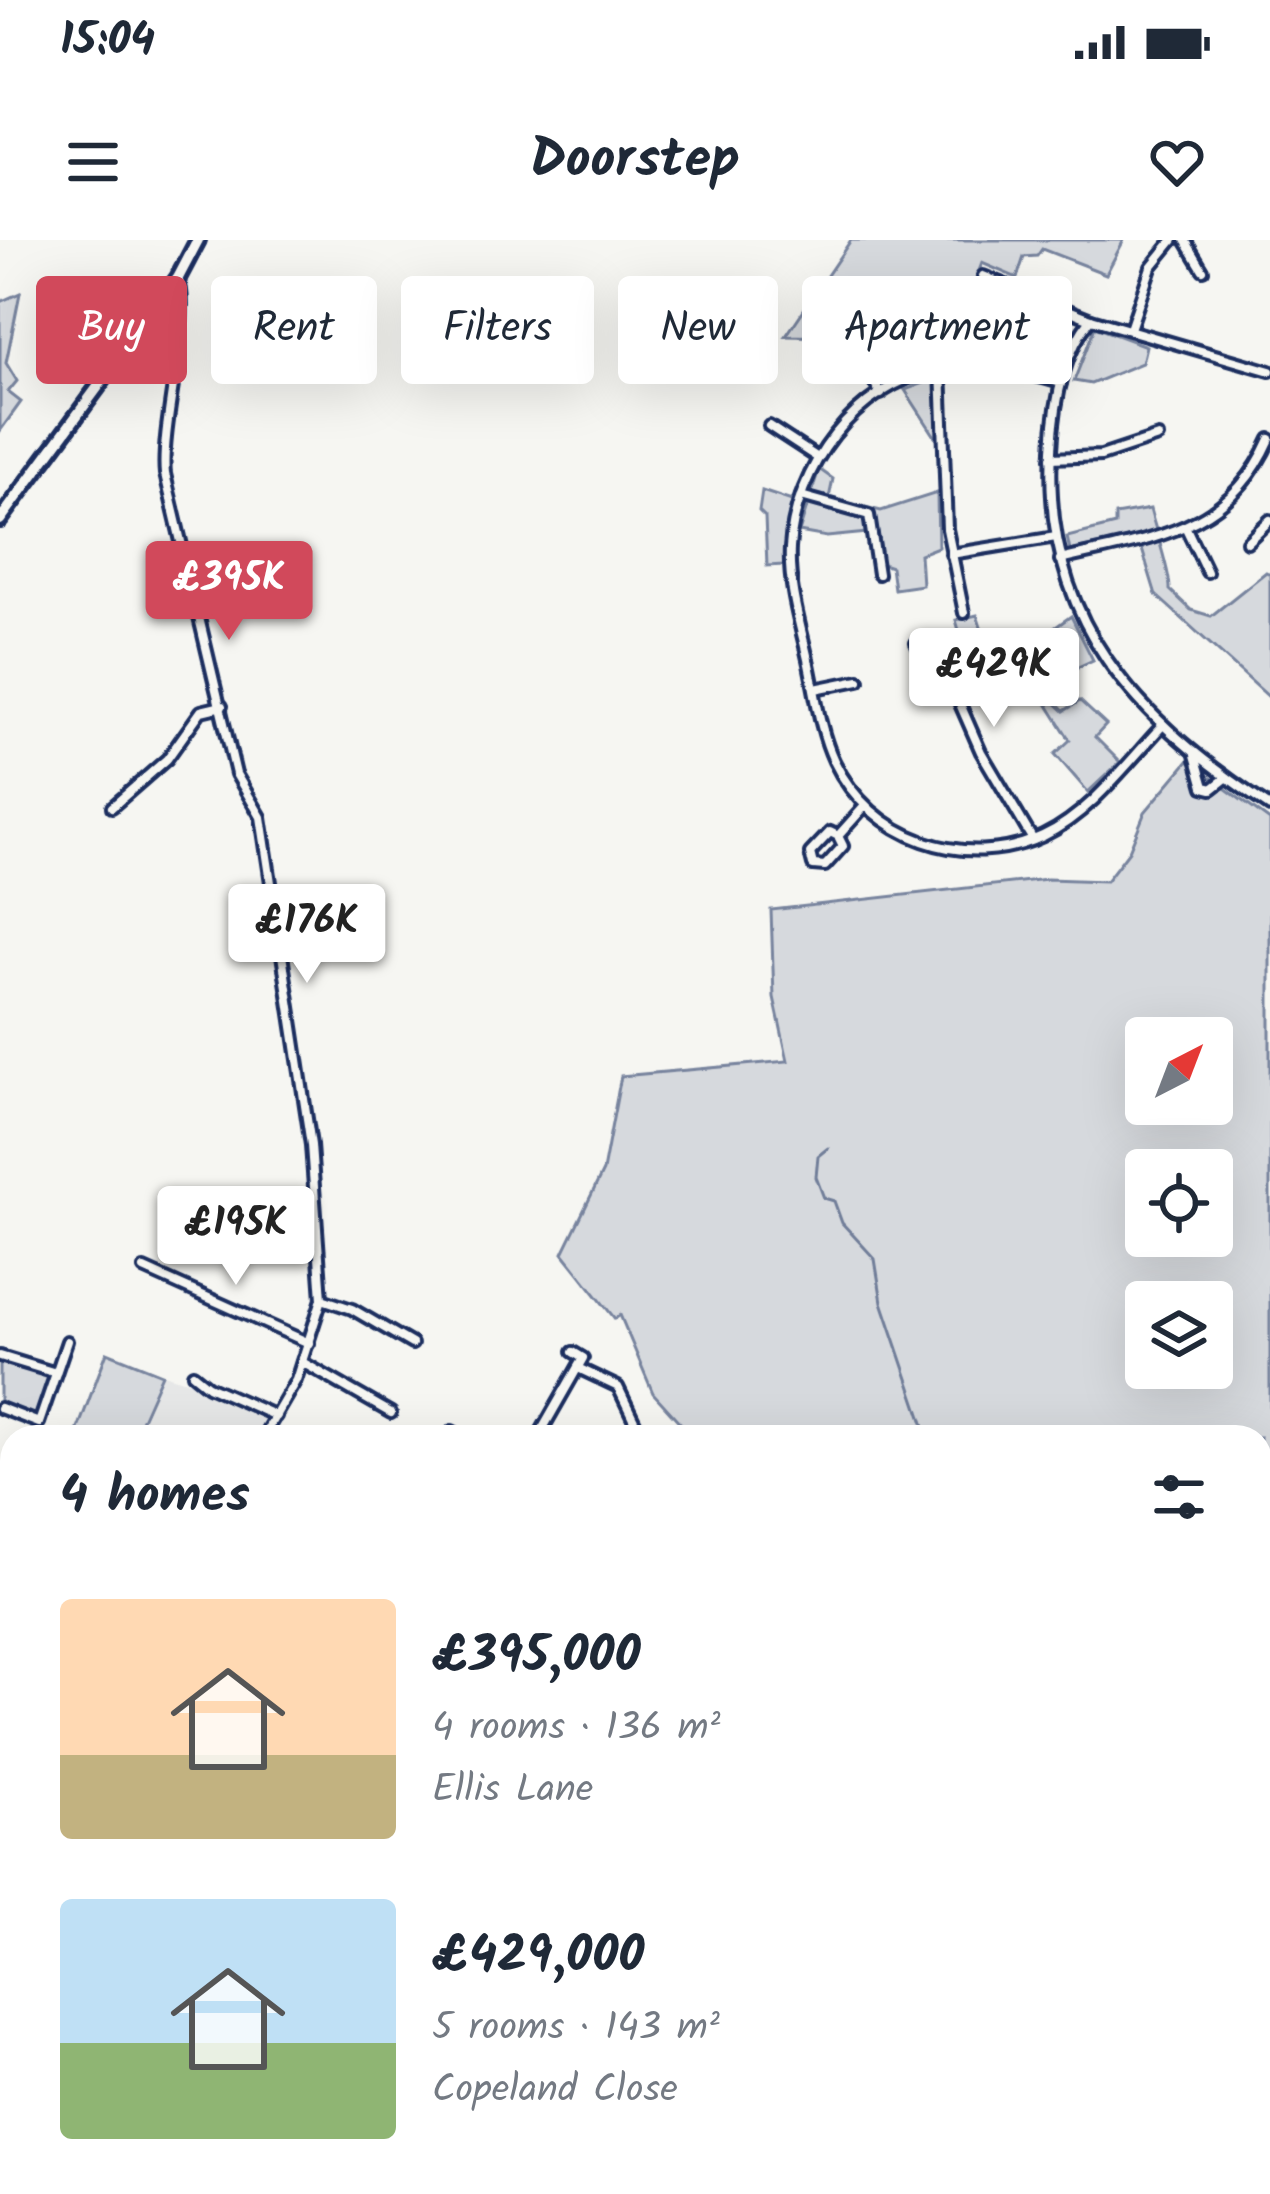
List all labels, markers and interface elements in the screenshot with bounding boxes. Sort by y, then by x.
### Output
text: 15:04 [60,6,155,78]
text: Doorstep [530,119,740,205]
icon: menu [60,129,126,195]
icon: heart [1144,129,1210,195]
chip: Buy [36,276,187,384]
chip: Rent [211,276,377,384]
chip: Filters [401,276,594,384]
chip: New [618,276,778,384]
chip: Apartment [802,276,1072,384]
pin: £395K [145,541,313,643]
text: £395K [173,549,285,611]
pin: £429K [910,628,1078,730]
text: £429K [936,636,1052,698]
pin: £176K [223,884,391,986]
text: £176K [255,892,359,954]
north arrow [1125,1017,1233,1125]
map controls [1125,1017,1233,1389]
button: locate [1125,1149,1233,1257]
pin: £195K [152,1186,320,1288]
text: £195K [184,1194,288,1256]
button: layers [1125,1281,1233,1389]
text: 4 homes [60,1457,250,1538]
icon: filters [1146,1464,1212,1530]
text: £395,000 [432,1617,641,1698]
icon: home [156,1647,300,1791]
text: 4 rooms · 136 m² [432,1698,720,1760]
text: Ellis Lane [432,1760,593,1822]
text: £429,000 [432,1917,645,1998]
icon: home [156,1947,300,2091]
text: 5 rooms · 143 m² [432,1998,720,2060]
text: Copeland Close [432,2060,678,2122]

